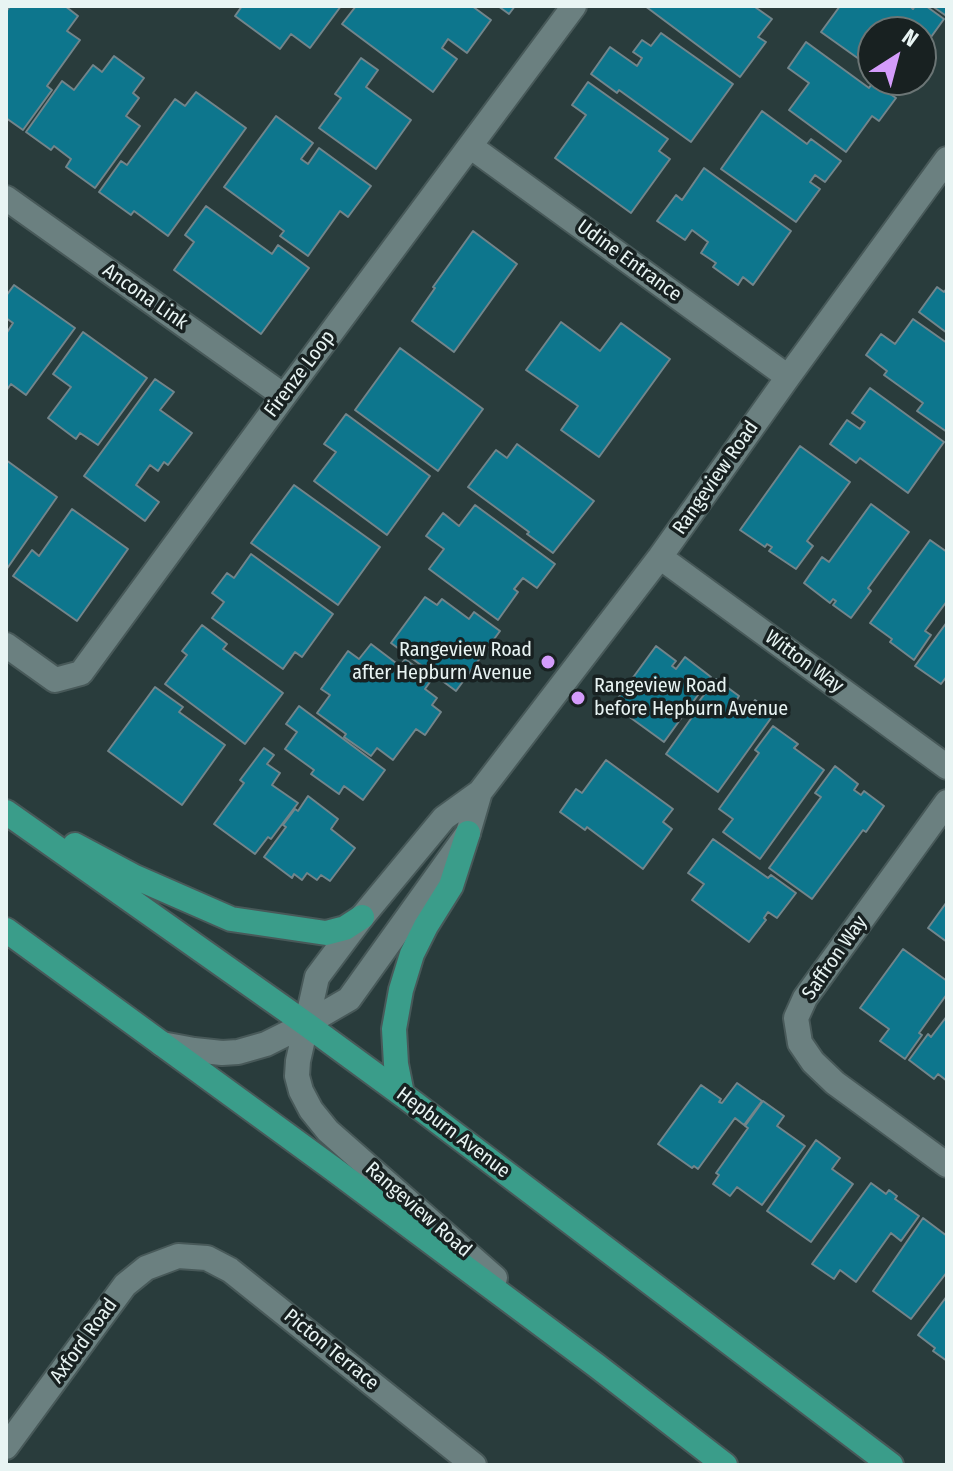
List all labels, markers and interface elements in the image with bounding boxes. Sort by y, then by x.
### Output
north arrow [857,16,937,96]
text: N [897,23,923,53]
street label: Udine Entrance [572,215,686,307]
street label: Ancona Link [98,259,192,335]
street label: Firenze Loop [260,326,340,422]
street label: Rangeview Road [668,417,764,539]
street label: Witton Way [760,625,848,699]
place label: Rangeview Road after Hepburn Avenue [352,638,532,685]
marker: Rangeview Road after Hepburn Avenue [539,653,557,671]
place label: Rangeview Road before Hepburn Avenue [594,674,788,721]
marker: Rangeview Road before Hepburn Avenue [569,689,587,707]
street label: Saffron Way [797,911,873,1005]
street label: Hepburn Avenue [391,1082,515,1184]
street label: Rangeview Road [360,1157,476,1263]
street label: Axford Road [45,1294,123,1388]
street label: Picton Terrace [279,1304,383,1396]

